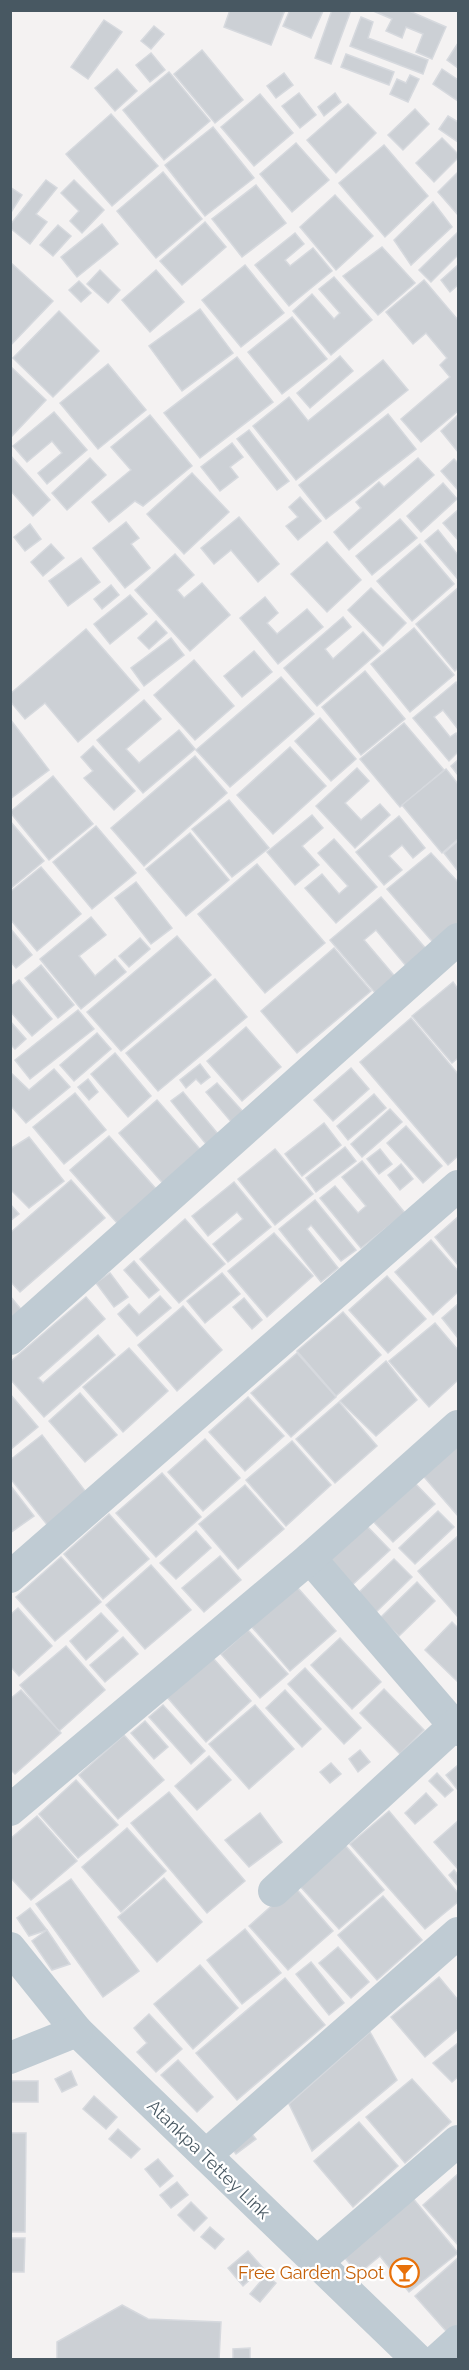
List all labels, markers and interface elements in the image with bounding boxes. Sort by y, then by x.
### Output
street label: Atankpa Tettey Link [143,2095,275,2223]
bar icon: Free Garden Spot [389,2256,421,2288]
place label: Free Garden Spot [238,2262,384,2283]

